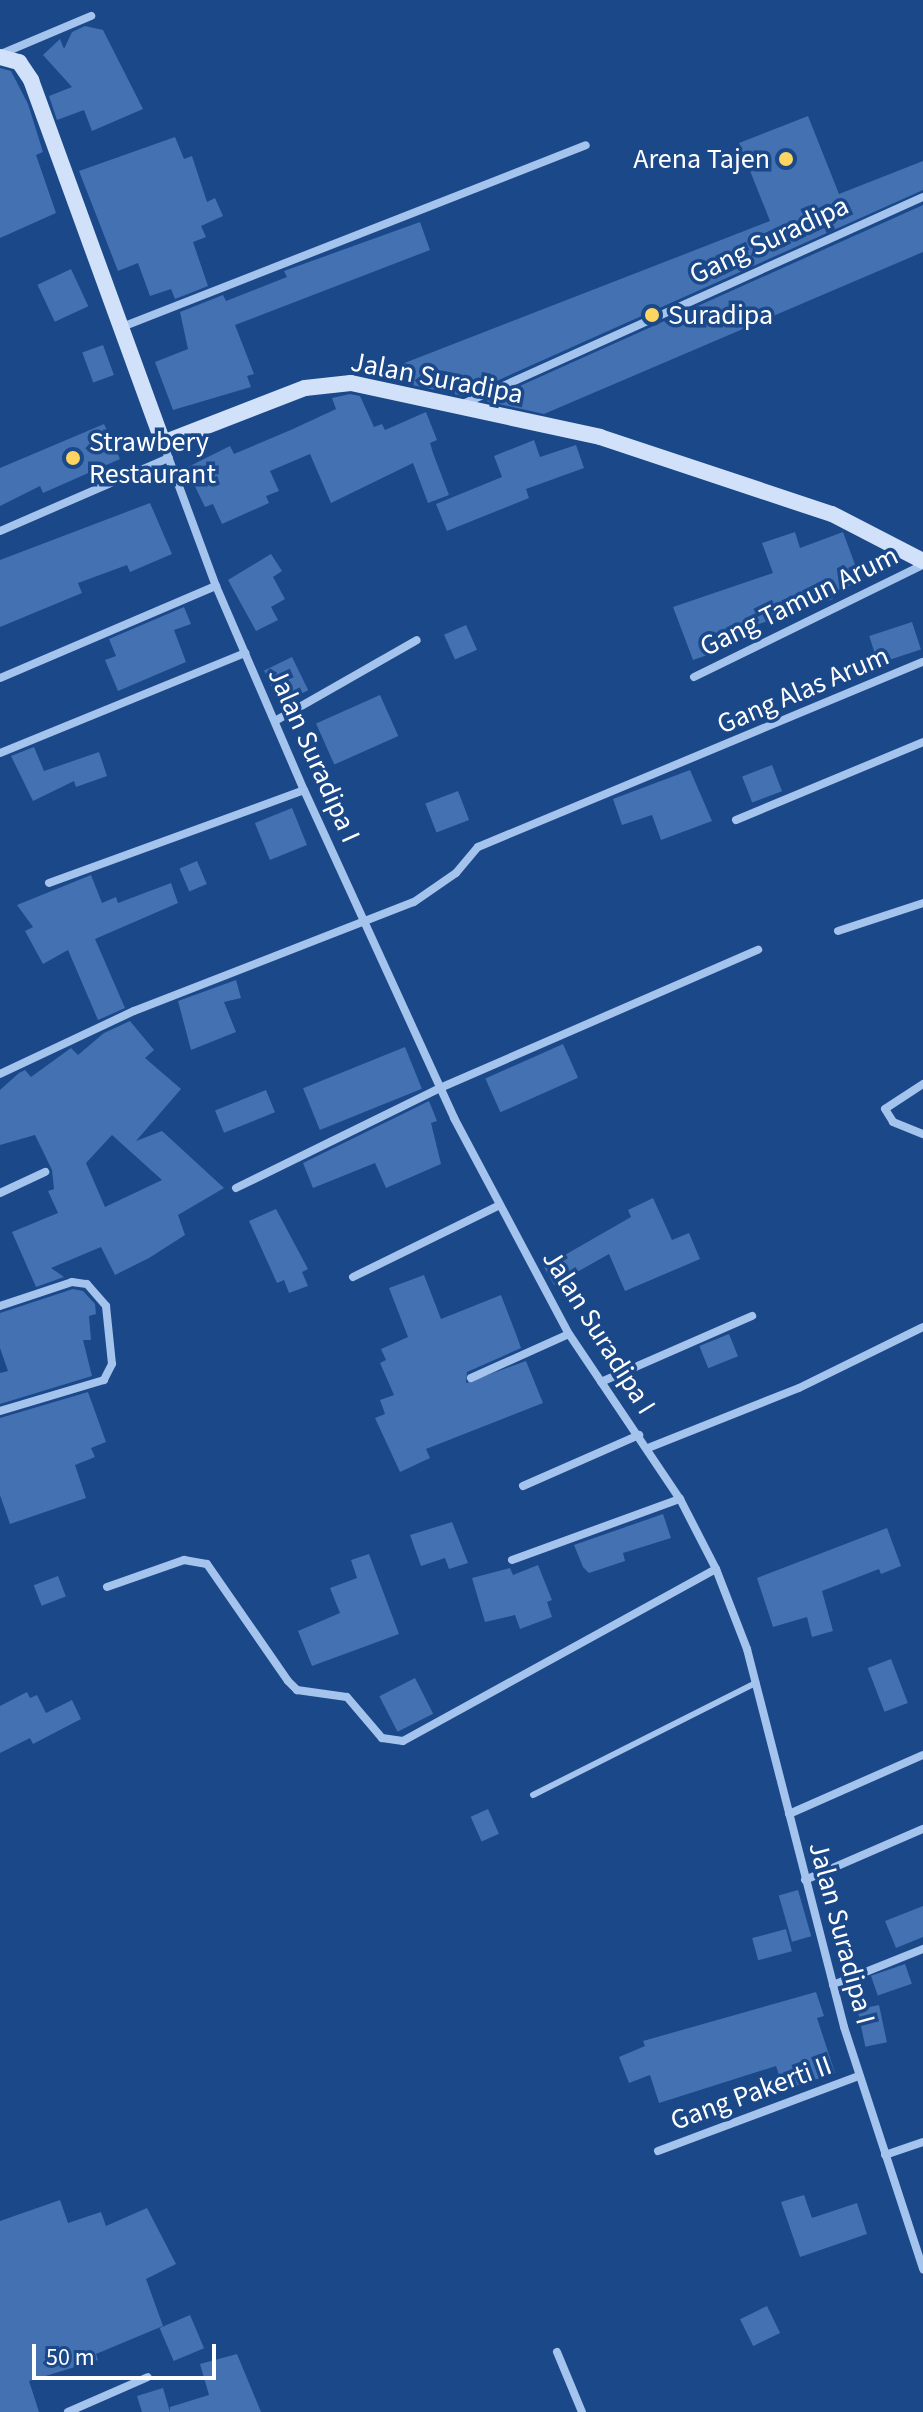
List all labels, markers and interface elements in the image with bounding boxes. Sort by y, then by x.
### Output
place label: Arena Tajen [633,142,770,176]
marker: Arena Tajen [777,150,795,168]
street label: Gang Suradipa [684,189,854,291]
place label: Suradipa [668,298,773,332]
marker: Suradipa [643,306,661,324]
street label: Jalan Suradipa [348,345,526,411]
place label: Strawbery Restaurant [89,425,216,491]
marker: Strawbery Restaurant [64,449,82,467]
street label: Gang Tamun Arum [694,539,904,663]
street label: Gang Alas Arum [712,639,894,741]
street label: Jalan Suradipa I [260,662,368,848]
street label: Jalan Suradipa I [535,1244,663,1420]
street label: Jalan Suradipa I [801,1838,883,2028]
street label: Gang Pakerti II [666,2048,836,2138]
scale bar [36,2328,220,2378]
text: 50 m [46,2340,95,2375]

